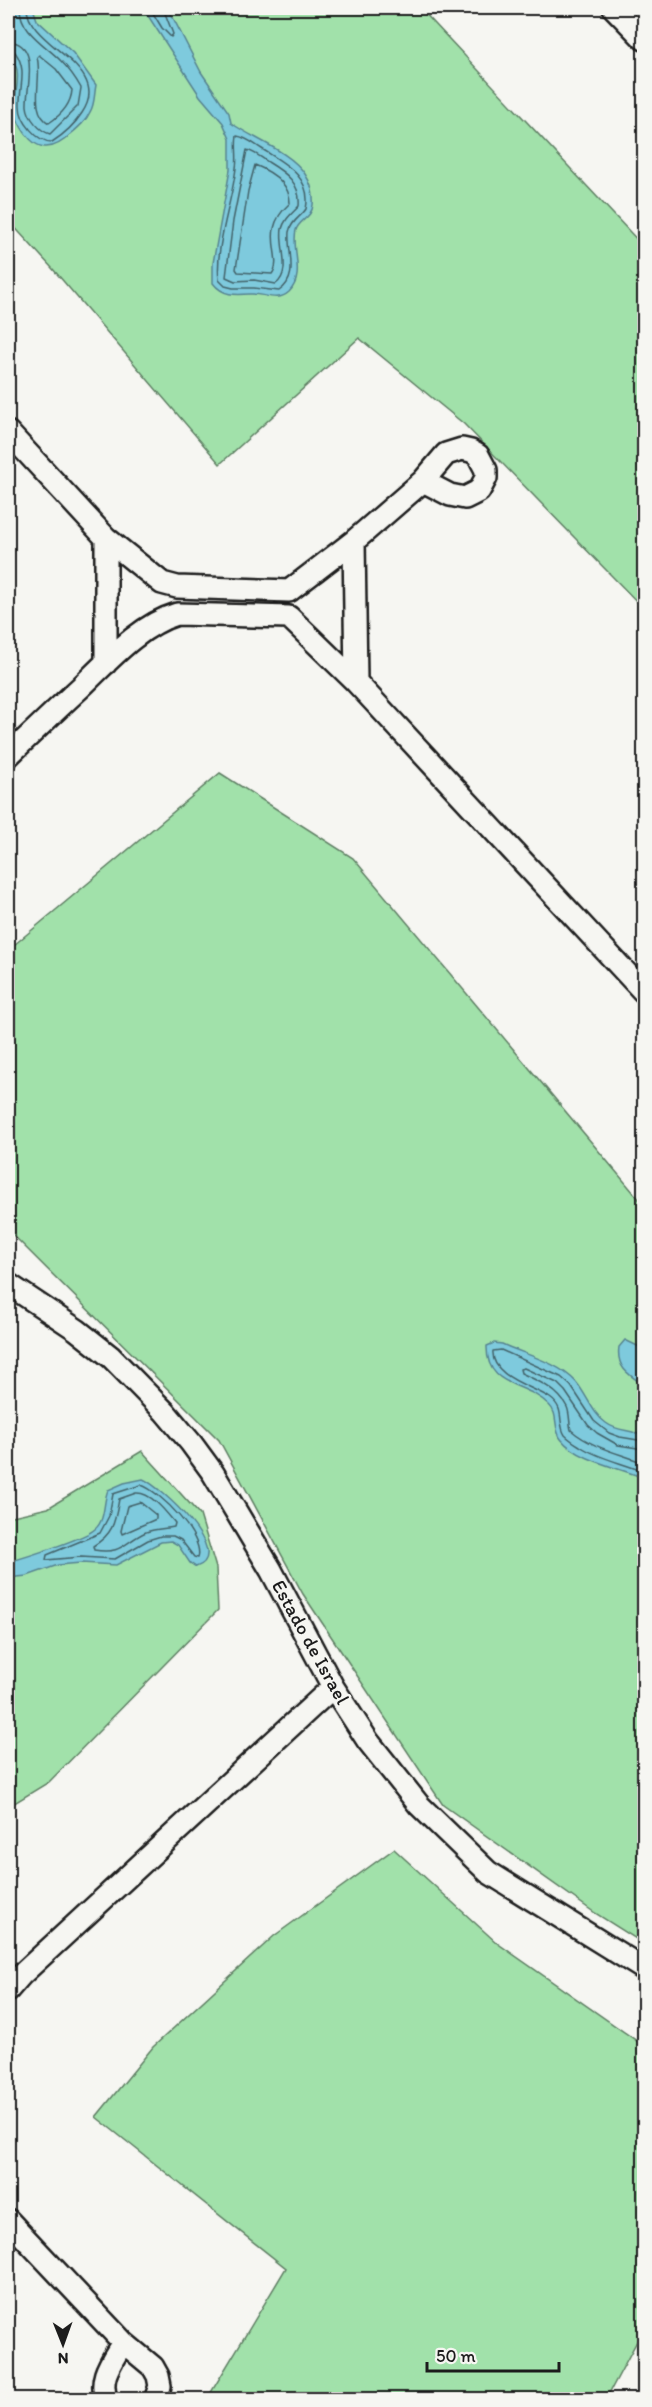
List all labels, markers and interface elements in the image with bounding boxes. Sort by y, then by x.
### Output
street label: Estado de Israel [267,1576,355,1709]
north arrow [33,2314,93,2374]
scale bar [427,2335,559,2373]
text: 50 m [436,2345,476,2367]
text: N [58,2349,69,2368]

